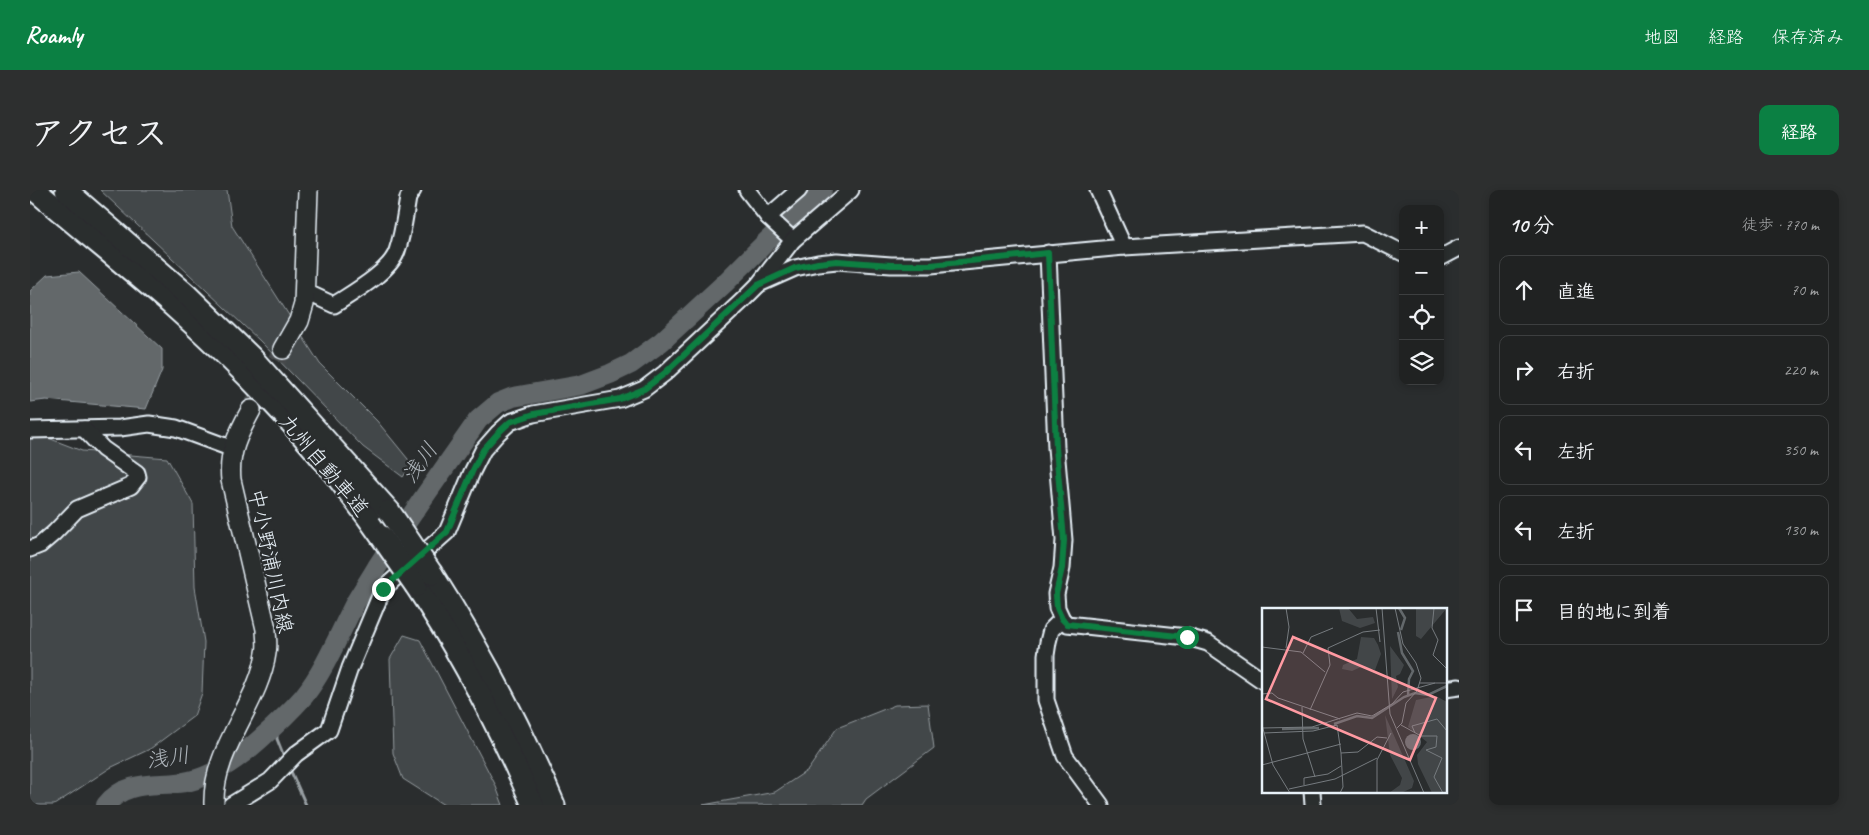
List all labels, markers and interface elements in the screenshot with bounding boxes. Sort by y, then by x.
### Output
text: Roamly [25,20,82,50]
text: 地図 [1644,26,1680,48]
text: 経路 [1708,26,1744,48]
text: 保存済み [1772,26,1844,48]
button: 経路 [1759,105,1839,155]
text: アクセス [30,111,168,156]
map controls [1399,205,1444,385]
button: + [1399,205,1444,250]
text: 10 分 [1509,212,1554,238]
text: 徒歩 · 770 m [1742,215,1819,235]
button: − [1399,250,1444,295]
icon: ahead [1510,276,1538,304]
text: 直進 [1557,280,1595,304]
text: 70 m [1791,280,1818,300]
button: locate [1399,295,1444,340]
button: layers [1399,340,1444,385]
icon: right [1510,356,1538,384]
text: 右折 [1557,360,1595,384]
text: 220 m [1784,360,1818,380]
street label: 九州自動車道 [274,408,374,522]
icon: left [1510,436,1538,464]
water label: 浅川 [396,437,444,489]
text: 左折 [1557,440,1595,464]
text: 350 m [1784,440,1818,460]
street label: 中小野浦川内線 [243,486,299,636]
icon: left [1510,516,1538,544]
text: 左折 [1557,520,1595,544]
text: 130 m [1784,520,1818,540]
route end [372,578,395,601]
icon: arrive [1510,596,1538,624]
text: 目的地に到着 [1557,600,1671,624]
inset map [1262,608,1446,792]
route start [1176,626,1199,649]
water label: 浅川 [144,741,192,775]

